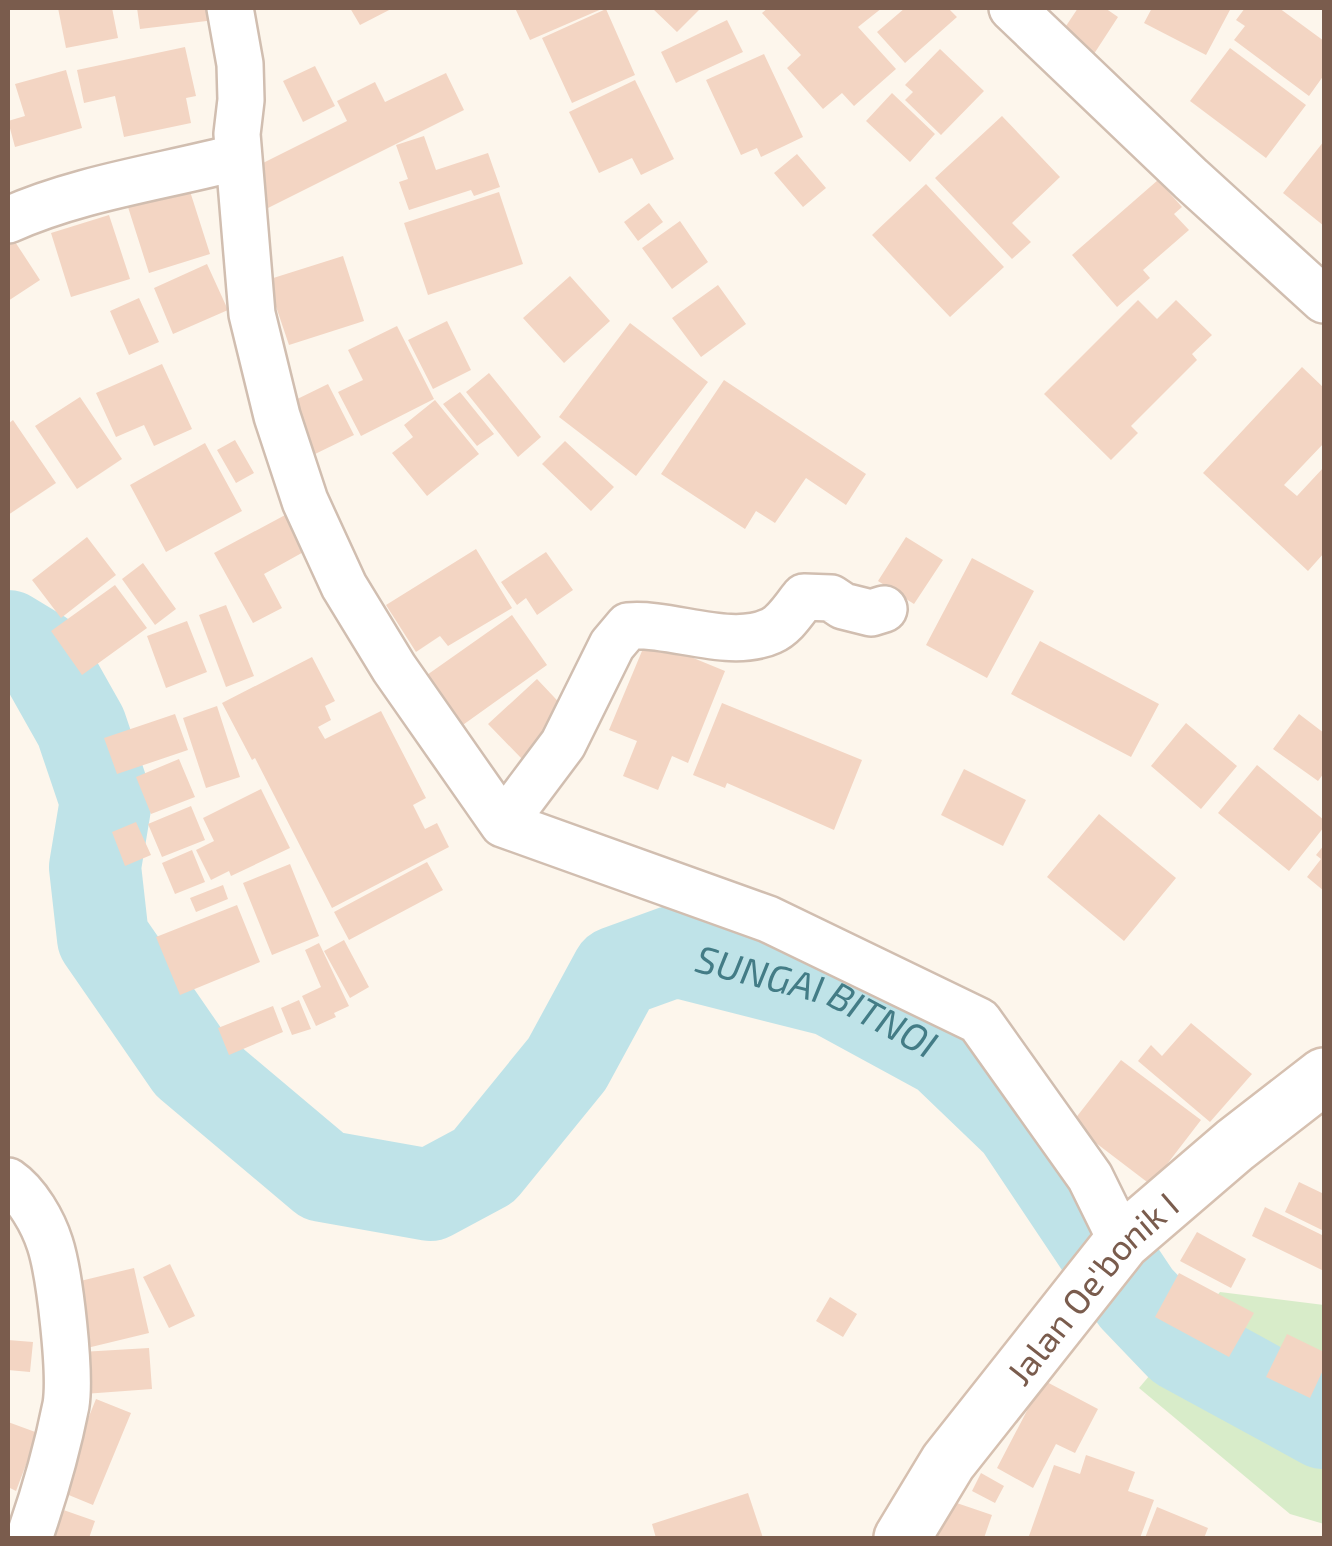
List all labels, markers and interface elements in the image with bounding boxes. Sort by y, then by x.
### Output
water label: SUNGAI BITNOI [691,934,946,1067]
street label: Jalan Oe'bonik I [997,1183,1186,1392]

